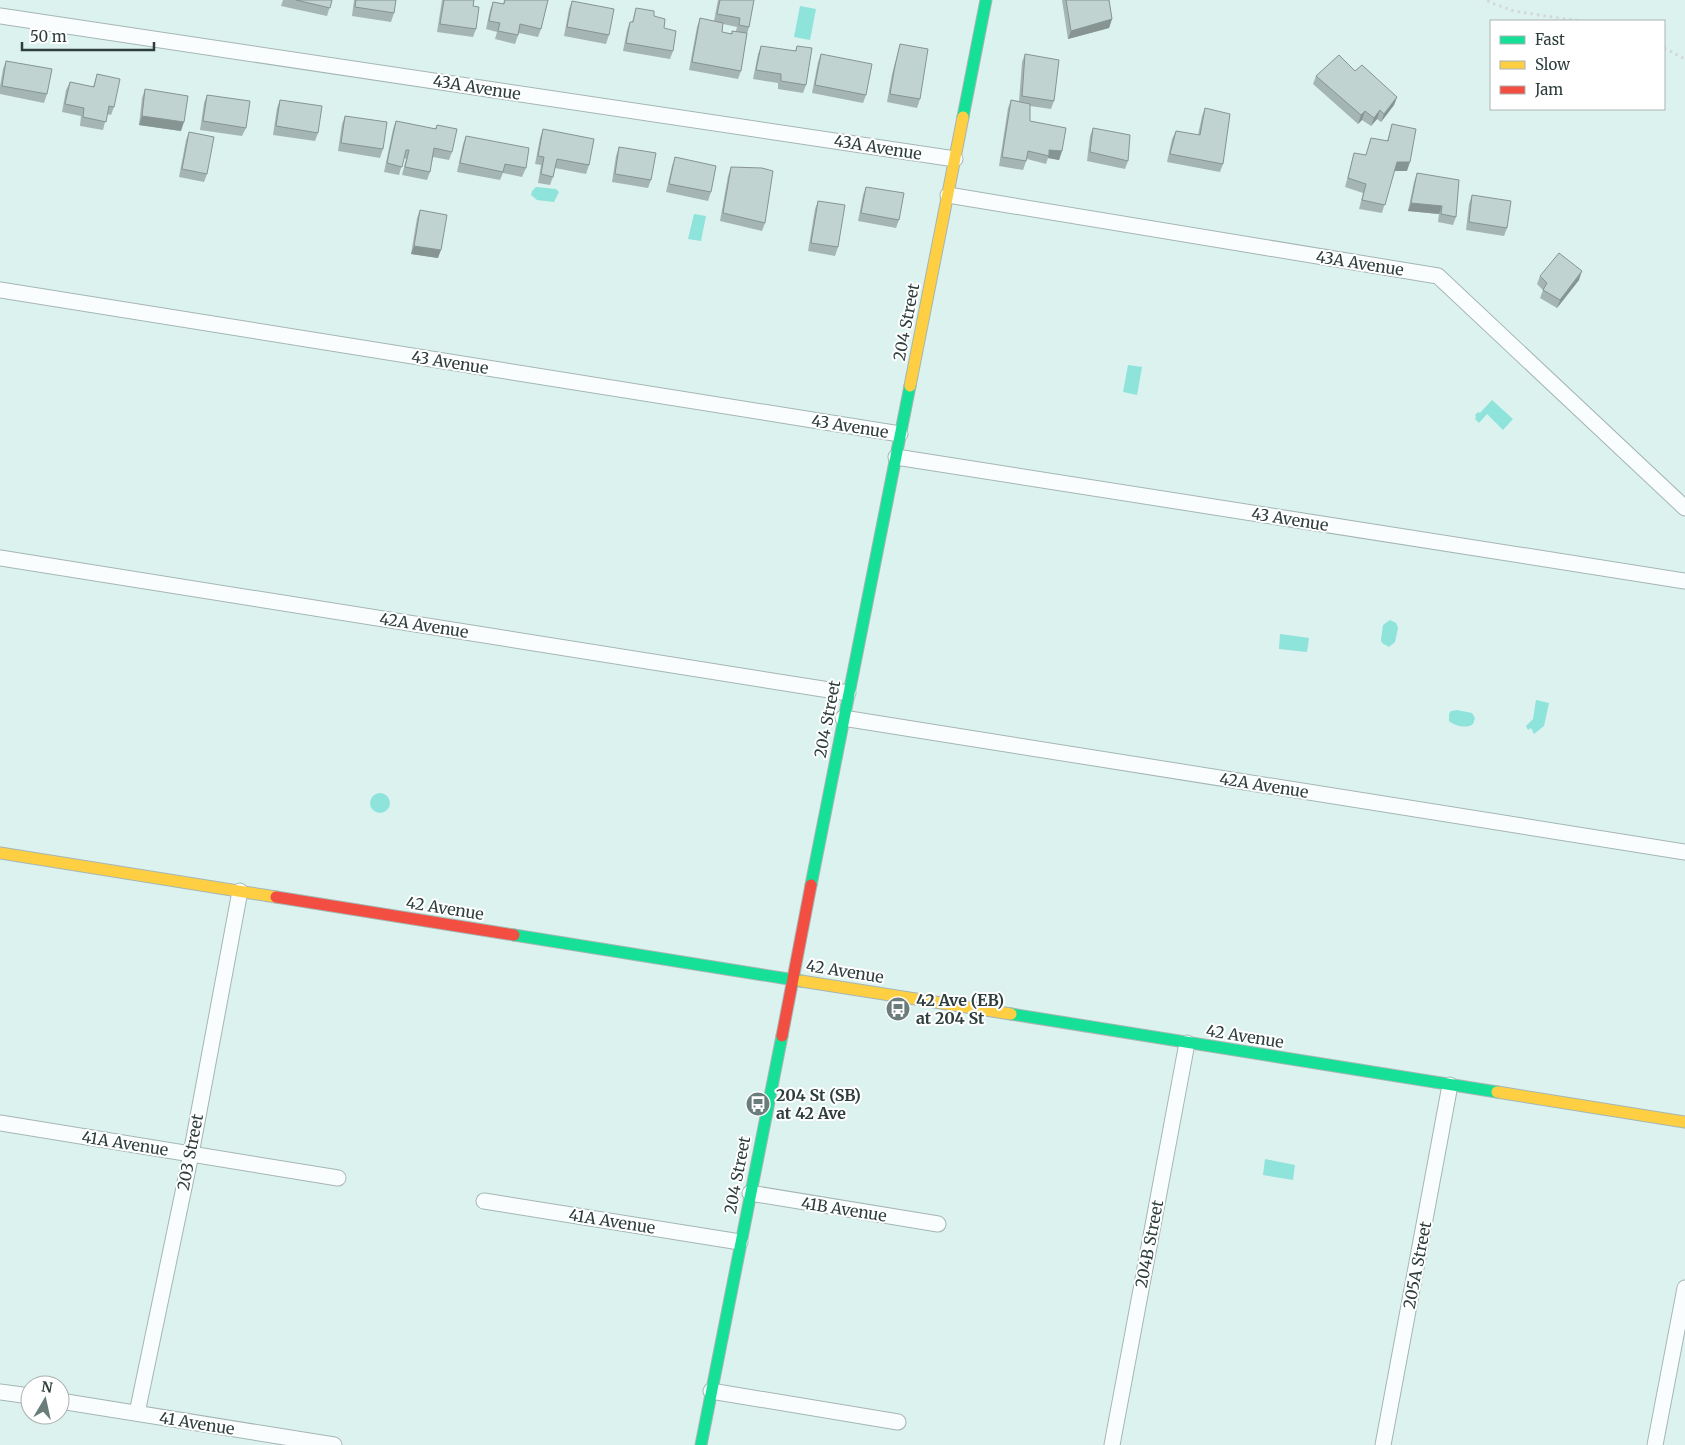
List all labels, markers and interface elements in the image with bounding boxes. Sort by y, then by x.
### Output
scale bar [22,20,155,52]
legend [1490,20,1665,110]
text: 50 m [30,27,67,46]
text: Fast [1535,30,1565,49]
text: Slow [1535,55,1570,74]
street label: 43A Avenue [432,70,522,104]
text: Jam [1534,80,1563,99]
street label: 43A Avenue [833,130,923,164]
street label: 43A Avenue [1315,246,1405,280]
street label: 204 Street [889,281,923,363]
street label: 43 Avenue [410,346,490,378]
street label: 43 Avenue [810,410,890,442]
street label: 43 Avenue [1250,503,1330,535]
street label: 42A Avenue [378,608,470,642]
street label: 204 Street [810,678,844,760]
street label: 42A Avenue [1218,768,1310,802]
street label: 42 Avenue [405,892,485,924]
street label: 42 Avenue [805,955,885,987]
place label: 42 Ave (EB) at 204 St [916,990,1004,1028]
bus stop icon: 42 Ave (EB) at 204 St [885,996,911,1022]
street label: 42 Avenue [1205,1020,1285,1052]
place label: 204 St (SB) at 42 Ave [776,1085,861,1123]
bus stop icon: 204 St (SB) at 42 Ave [745,1091,771,1117]
street label: 203 Street [173,1111,207,1192]
street label: 41A Avenue [80,1126,170,1160]
street label: 204 Street [720,1134,754,1216]
street label: 41B Avenue [800,1192,888,1226]
street label: 204B Street [1131,1198,1167,1290]
street label: 41A Avenue [567,1204,657,1238]
street label: 205A Street [1399,1219,1435,1310]
north arrow [20,1375,70,1425]
text: N [40,1377,54,1397]
street label: 41 Avenue [158,1407,236,1439]

